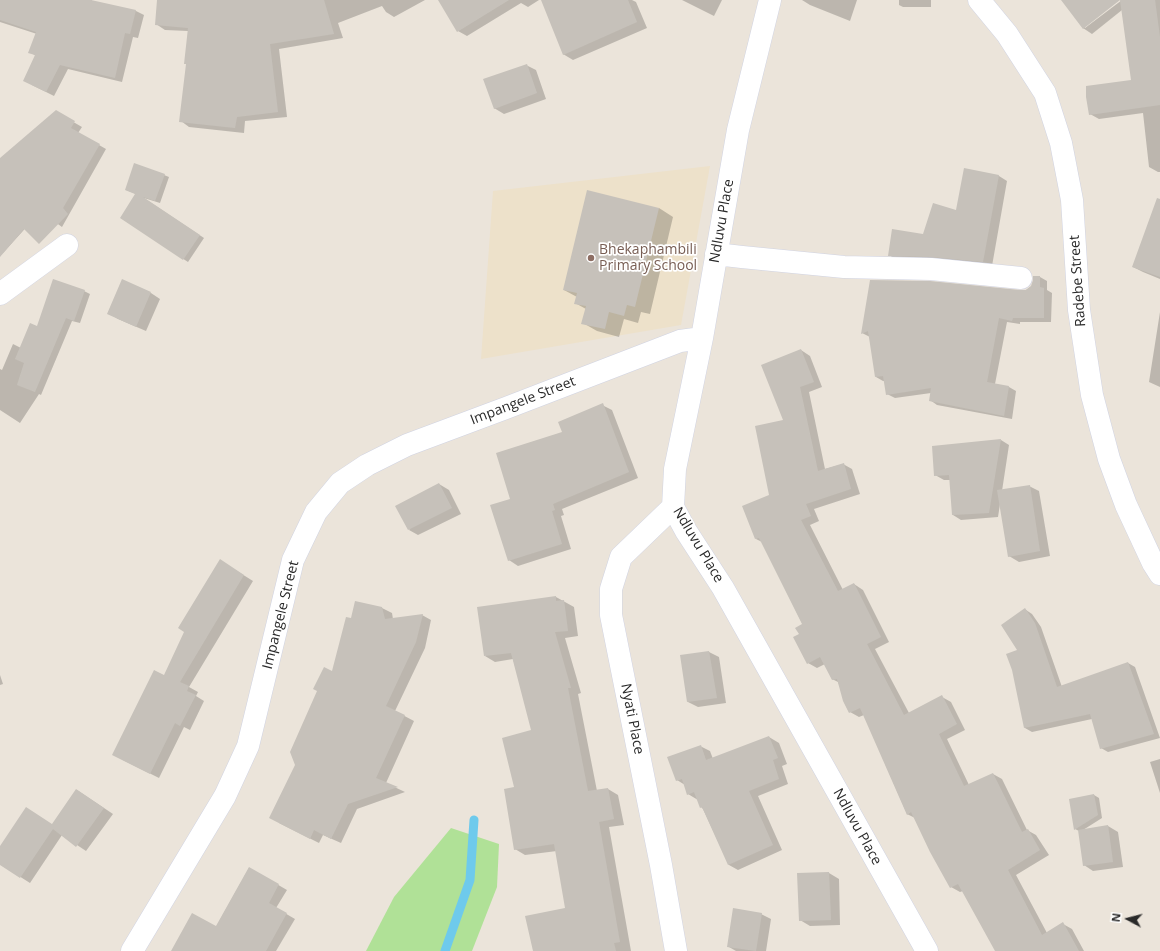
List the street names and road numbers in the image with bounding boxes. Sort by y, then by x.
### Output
street label: Ndluvu Place [706,178,738,264]
street label: Radebe Street [1066,235,1090,327]
street label: Impangele Street [468,373,578,429]
street label: Ndluvu Place [669,504,727,586]
street label: Impangele Street [259,559,303,671]
street label: Nyati Place [617,682,647,756]
street label: Ndluvu Place [829,786,885,868]

